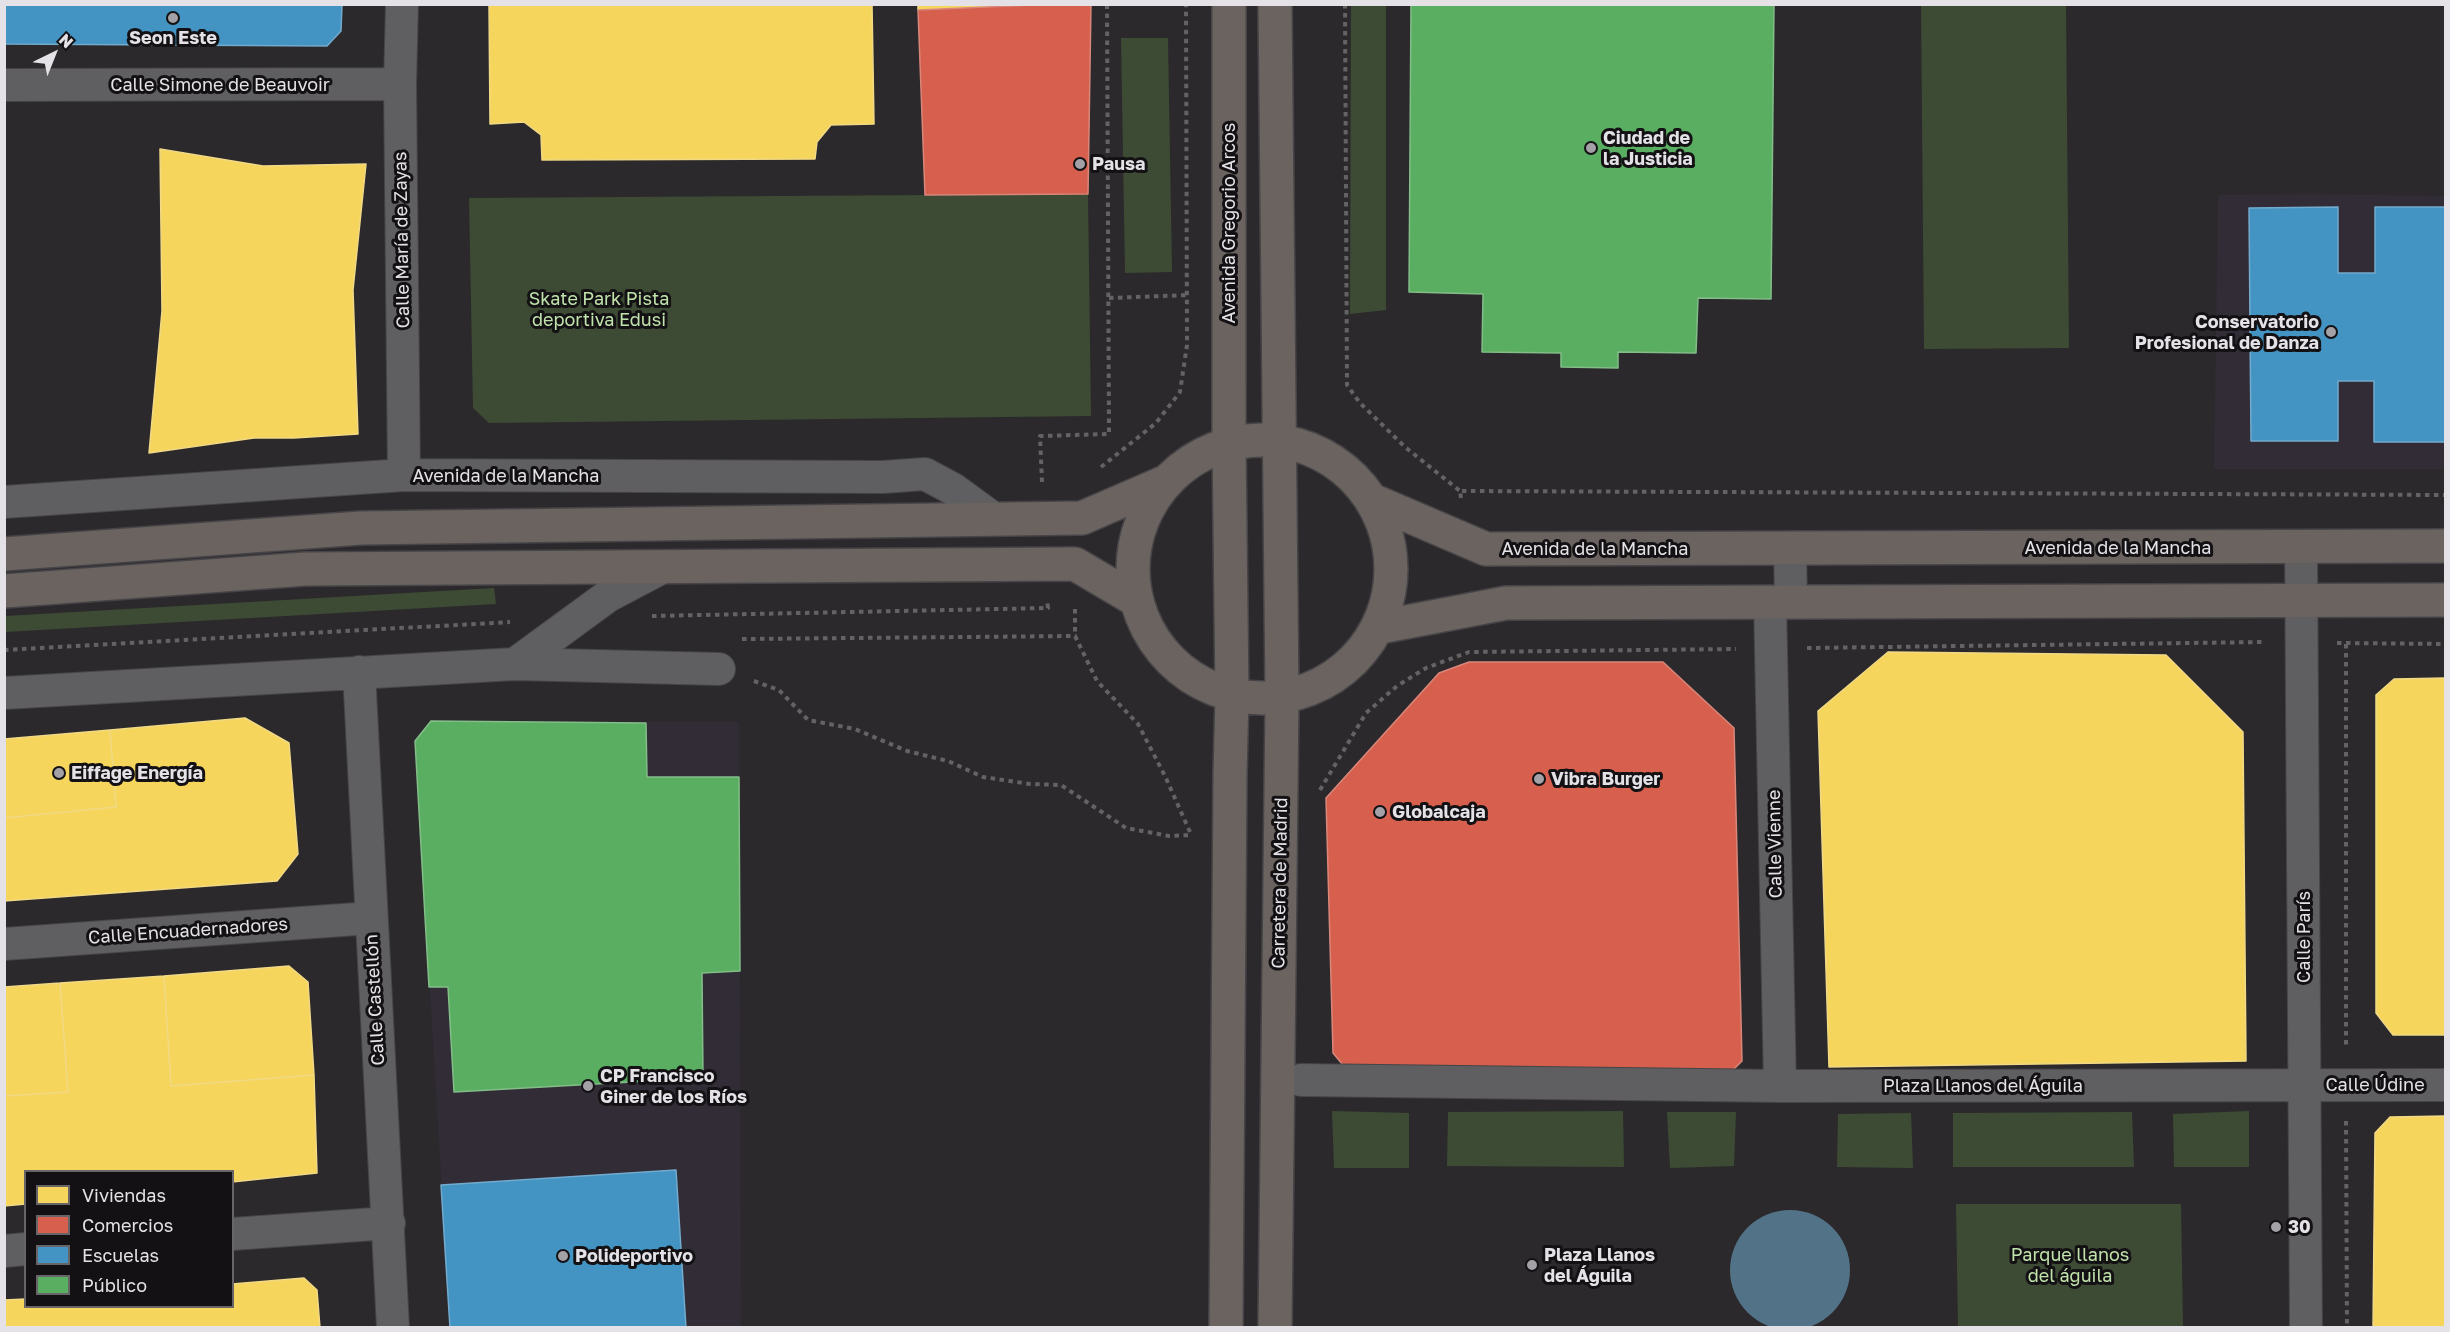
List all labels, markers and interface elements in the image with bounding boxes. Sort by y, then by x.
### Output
marker: Seon Este [166,11,180,25]
north arrow [24,24,84,84]
place label: Seon Este [129,27,217,49]
text: N [55,29,78,52]
street label: Calle Simone de Beauvoir [110,74,330,96]
street label: Avenida Gregorio Arcos [1218,123,1240,323]
place label: Ciudad de la Justicia [1603,127,1693,170]
marker: Ciudad de la Justicia [1584,141,1598,155]
street label: Calle María de Zayas [390,151,414,329]
place label: Pausa [1092,153,1145,175]
marker: Pausa [1073,157,1087,171]
park label: Skate Park Pista deportiva Edusi [529,288,669,330]
place label: Conservatorio Profesional de Danza [2135,311,2319,354]
marker: Conservatorio Profesional de Danza [2324,325,2338,339]
street label: Avenida de la Mancha [413,465,599,487]
street label: Avenida de la Mancha [2025,537,2211,559]
street label: Avenida de la Mancha [1502,538,1688,560]
place label: Eiffage Energía [71,762,203,784]
marker: Eiffage Energía [52,766,66,780]
place label: Vibra Burger [1551,768,1660,790]
marker: Vibra Burger [1532,772,1546,786]
street label: Calle Vienne [1763,790,1787,898]
street label: Carretera de Madrid [1268,797,1292,969]
place label: Globalcaja [1392,801,1486,823]
marker: Globalcaja [1373,805,1387,819]
street label: Calle París [2293,891,2315,983]
street label: Calle Encuadernadores [87,913,289,949]
street label: Calle Castellón [361,934,389,1066]
place label: CP Francisco Giner de los Ríos [600,1065,747,1108]
street label: Calle Údine [2325,1074,2425,1096]
street label: Plaza Llanos del Águila [1883,1075,2083,1097]
marker: CP Francisco Giner de los Ríos [581,1079,595,1093]
legend [24,1170,234,1308]
text: Viviendas [82,1184,166,1206]
text: Comercios [82,1214,173,1236]
place label: 30 [2288,1216,2311,1238]
marker: 30 [2269,1220,2283,1234]
text: Escuelas [82,1244,159,1266]
place label: Plaza Llanos del Águila [1544,1244,1655,1286]
park label: Parque llanos del águila [2011,1244,2129,1286]
place label: Polideportivo [575,1245,693,1267]
marker: Polideportivo [556,1249,570,1263]
marker: Plaza Llanos del Águila [1525,1258,1539,1272]
text: Público [82,1274,147,1296]

